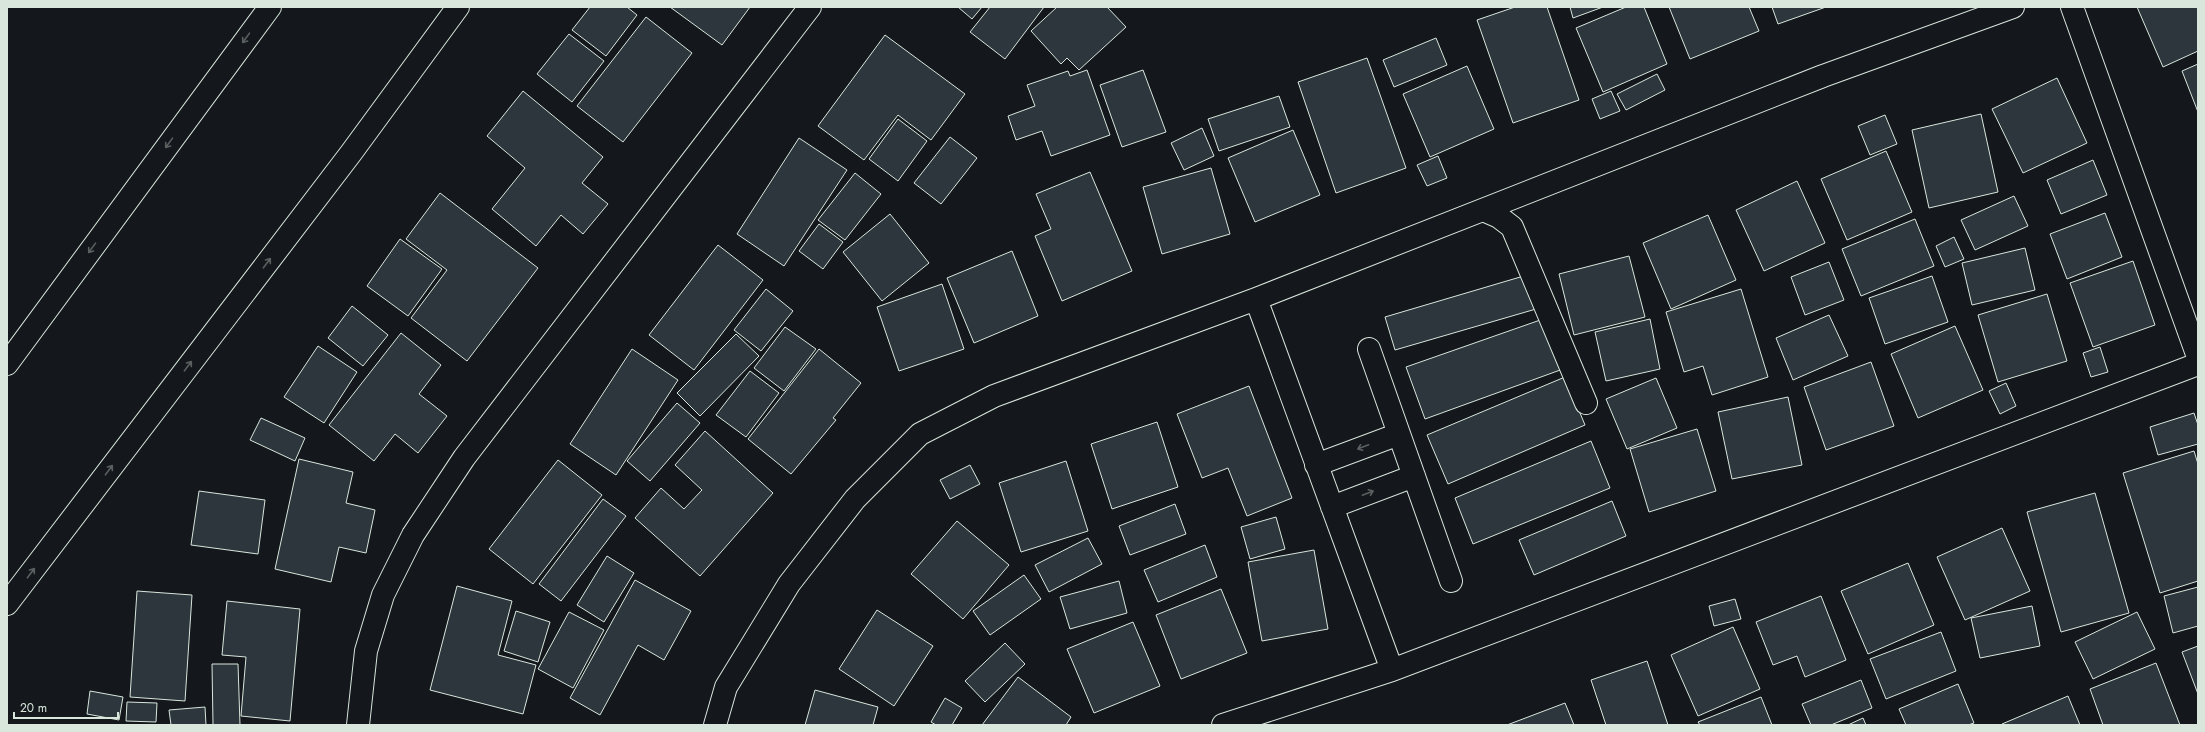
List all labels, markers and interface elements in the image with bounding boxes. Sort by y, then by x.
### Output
one-way arrow [242,33,251,44]
one-way arrow [165,138,174,149]
one-way arrow [88,242,97,253]
one-way arrow [263,257,271,268]
one-way arrow [184,361,192,372]
one-way arrow [1357,444,1369,452]
one-way arrow [105,464,114,475]
one-way arrow [1362,488,1374,496]
one-way arrow [26,568,35,579]
scale bar [14,694,118,720]
text: 20 m [20,699,47,717]

